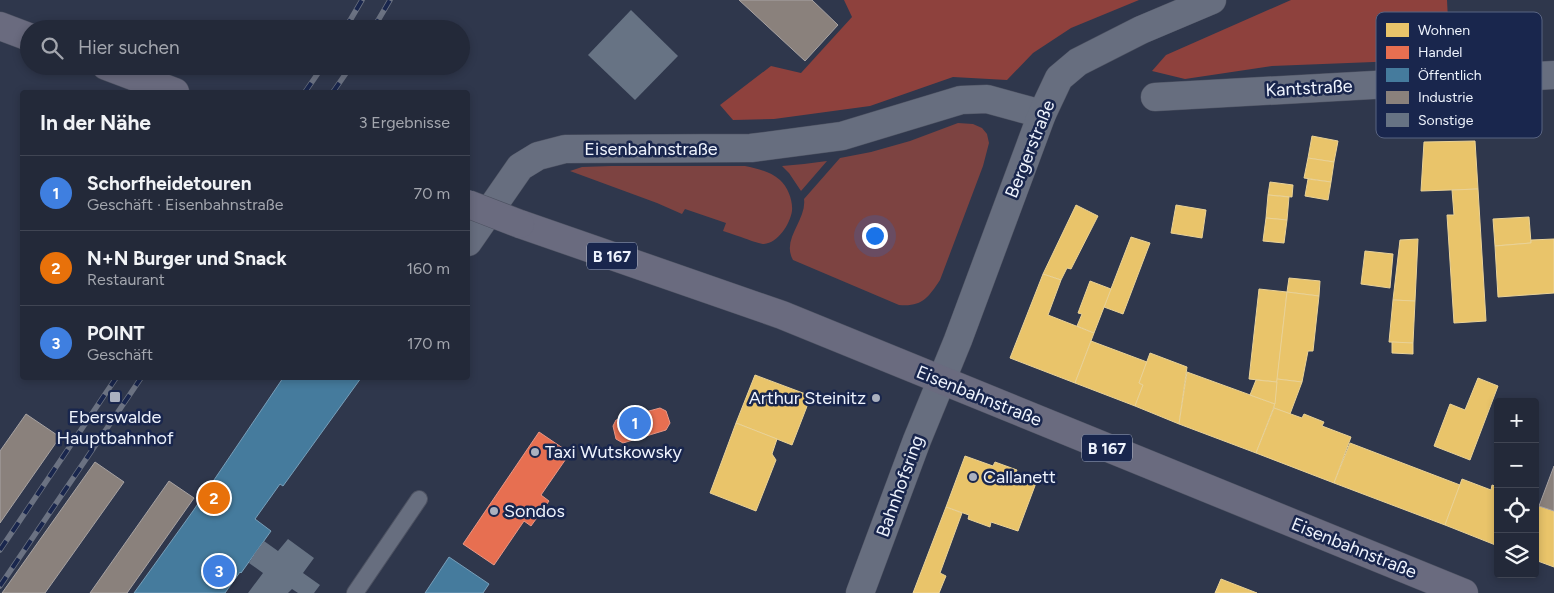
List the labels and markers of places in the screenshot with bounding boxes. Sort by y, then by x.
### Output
place label: Arthur Steinitz [749,387,866,409]
marker: Eberswalde Hauptbahnhof [108,390,122,404]
marker: Arthur Steinitz [870,392,882,404]
pin: 1 [619,404,651,442]
place label: Eberswalde Hauptbahnhof [56,406,174,449]
place label: Taxi Wutskowsky [545,441,683,463]
marker: Taxi Wutskowsky [529,446,541,458]
place label: Callanett [983,466,1056,488]
marker: Callanett [967,471,979,483]
pin: 2 [198,479,230,517]
place label: Sondos [504,500,565,522]
marker: Sondos [488,505,500,517]
pin: 3 [203,552,235,590]

